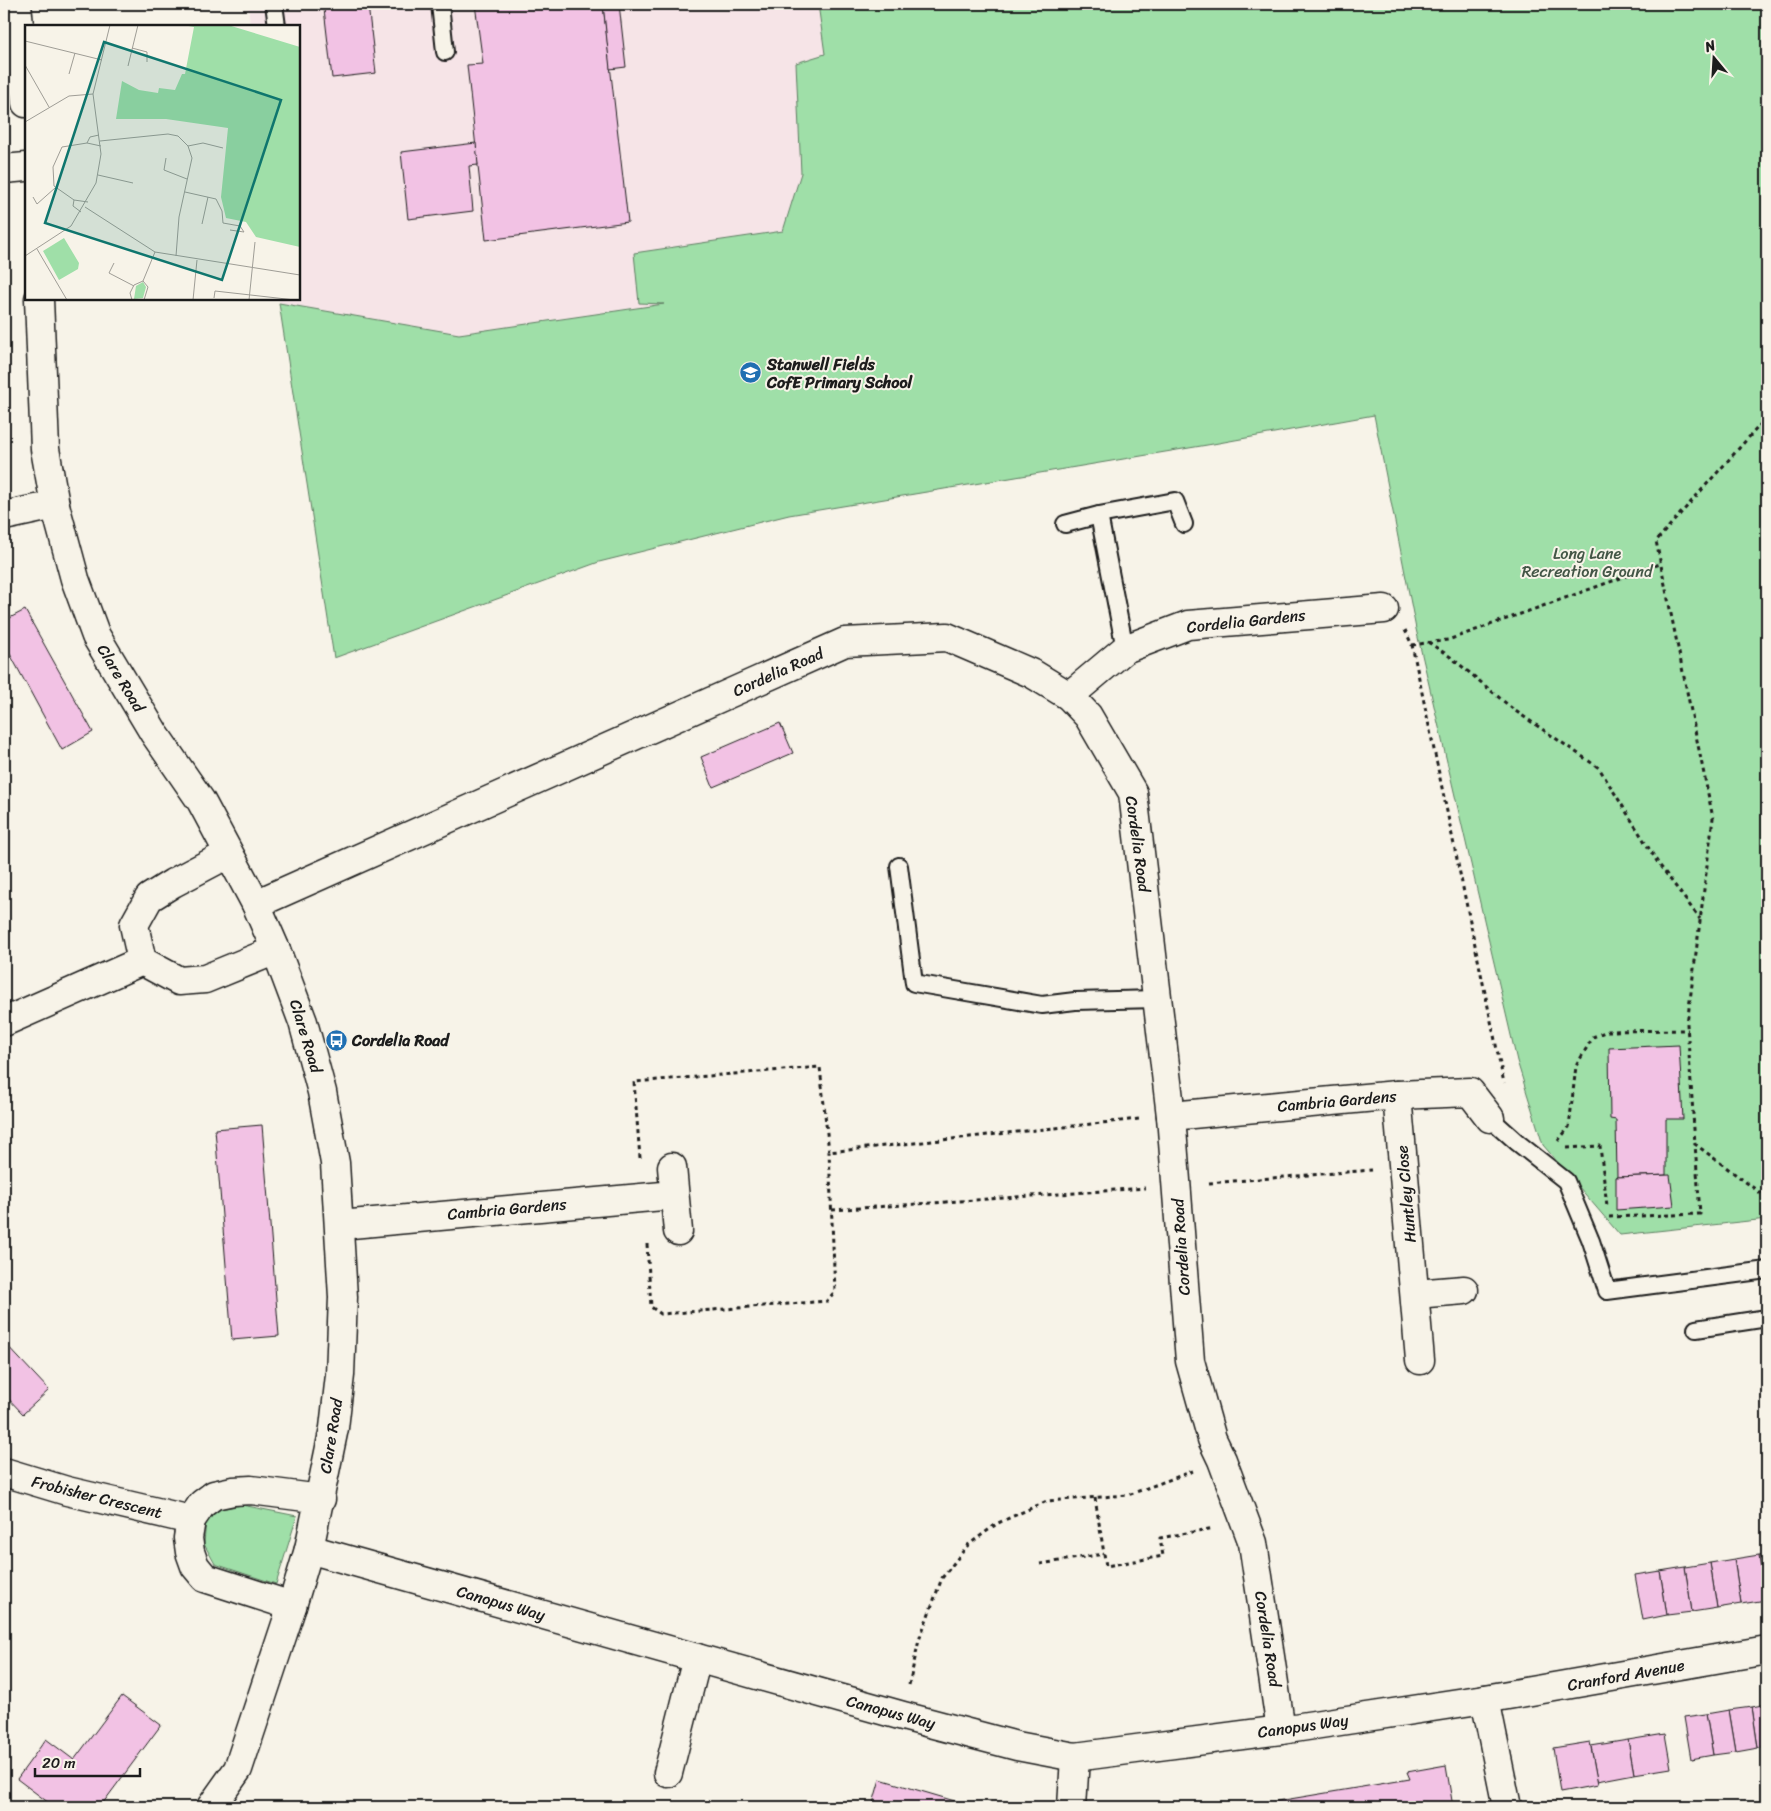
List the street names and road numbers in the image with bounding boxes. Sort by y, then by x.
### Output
street label: Cordelia Gardens [1185,600,1307,642]
street label: Clare Road [89,638,154,719]
street label: Cordelia Road [728,638,830,705]
street label: Cordelia Road [1117,794,1159,895]
street label: Clare Road [281,996,331,1078]
street label: Cambria Gardens [1276,1081,1398,1121]
street label: Huntley Close [1387,1144,1425,1244]
street label: Cambria Gardens [446,1189,568,1229]
street label: Cordelia Road [1163,1196,1199,1296]
street label: Clare Road [311,1395,351,1476]
street label: Frobisher Crescent [29,1467,165,1527]
street label: Canopus Way [453,1576,549,1630]
street label: Cordelia Road [1246,1589,1290,1691]
street label: Cranford Avenue [1565,1650,1687,1700]
street label: Canopus Way [843,1686,939,1738]
street label: Canopus Way [1256,1705,1351,1747]

